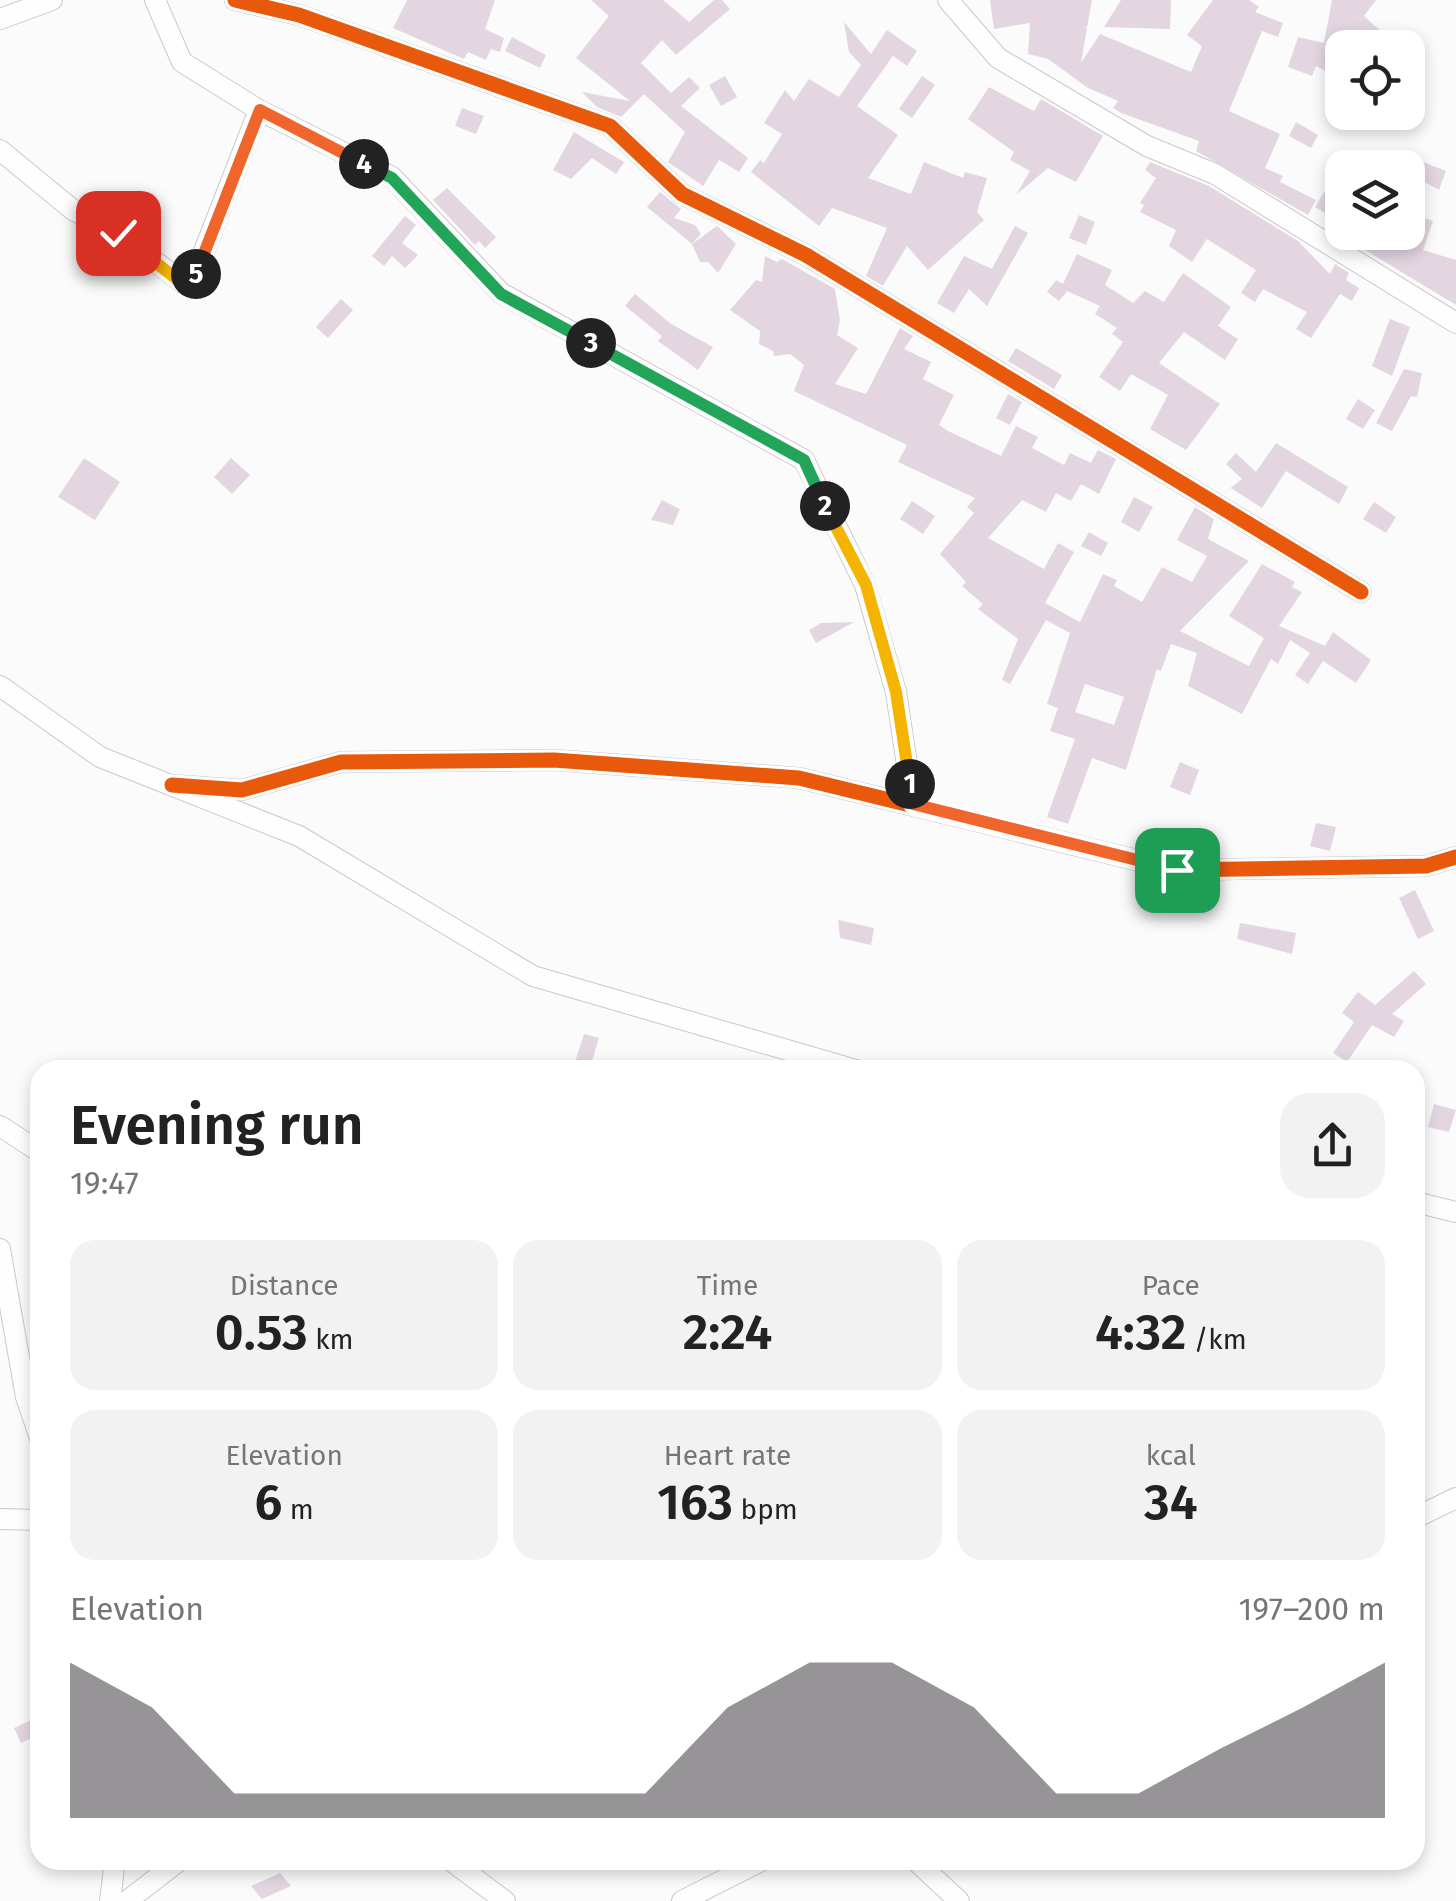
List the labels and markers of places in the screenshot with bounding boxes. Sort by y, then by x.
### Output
pin: 4 [339,139,389,189]
pin [76,191,161,276]
pin: 5 [171,249,221,299]
pin: 3 [566,318,616,368]
pin: 2 [800,481,850,531]
pin: 1 [885,759,935,809]
pin [1135,828,1220,913]

